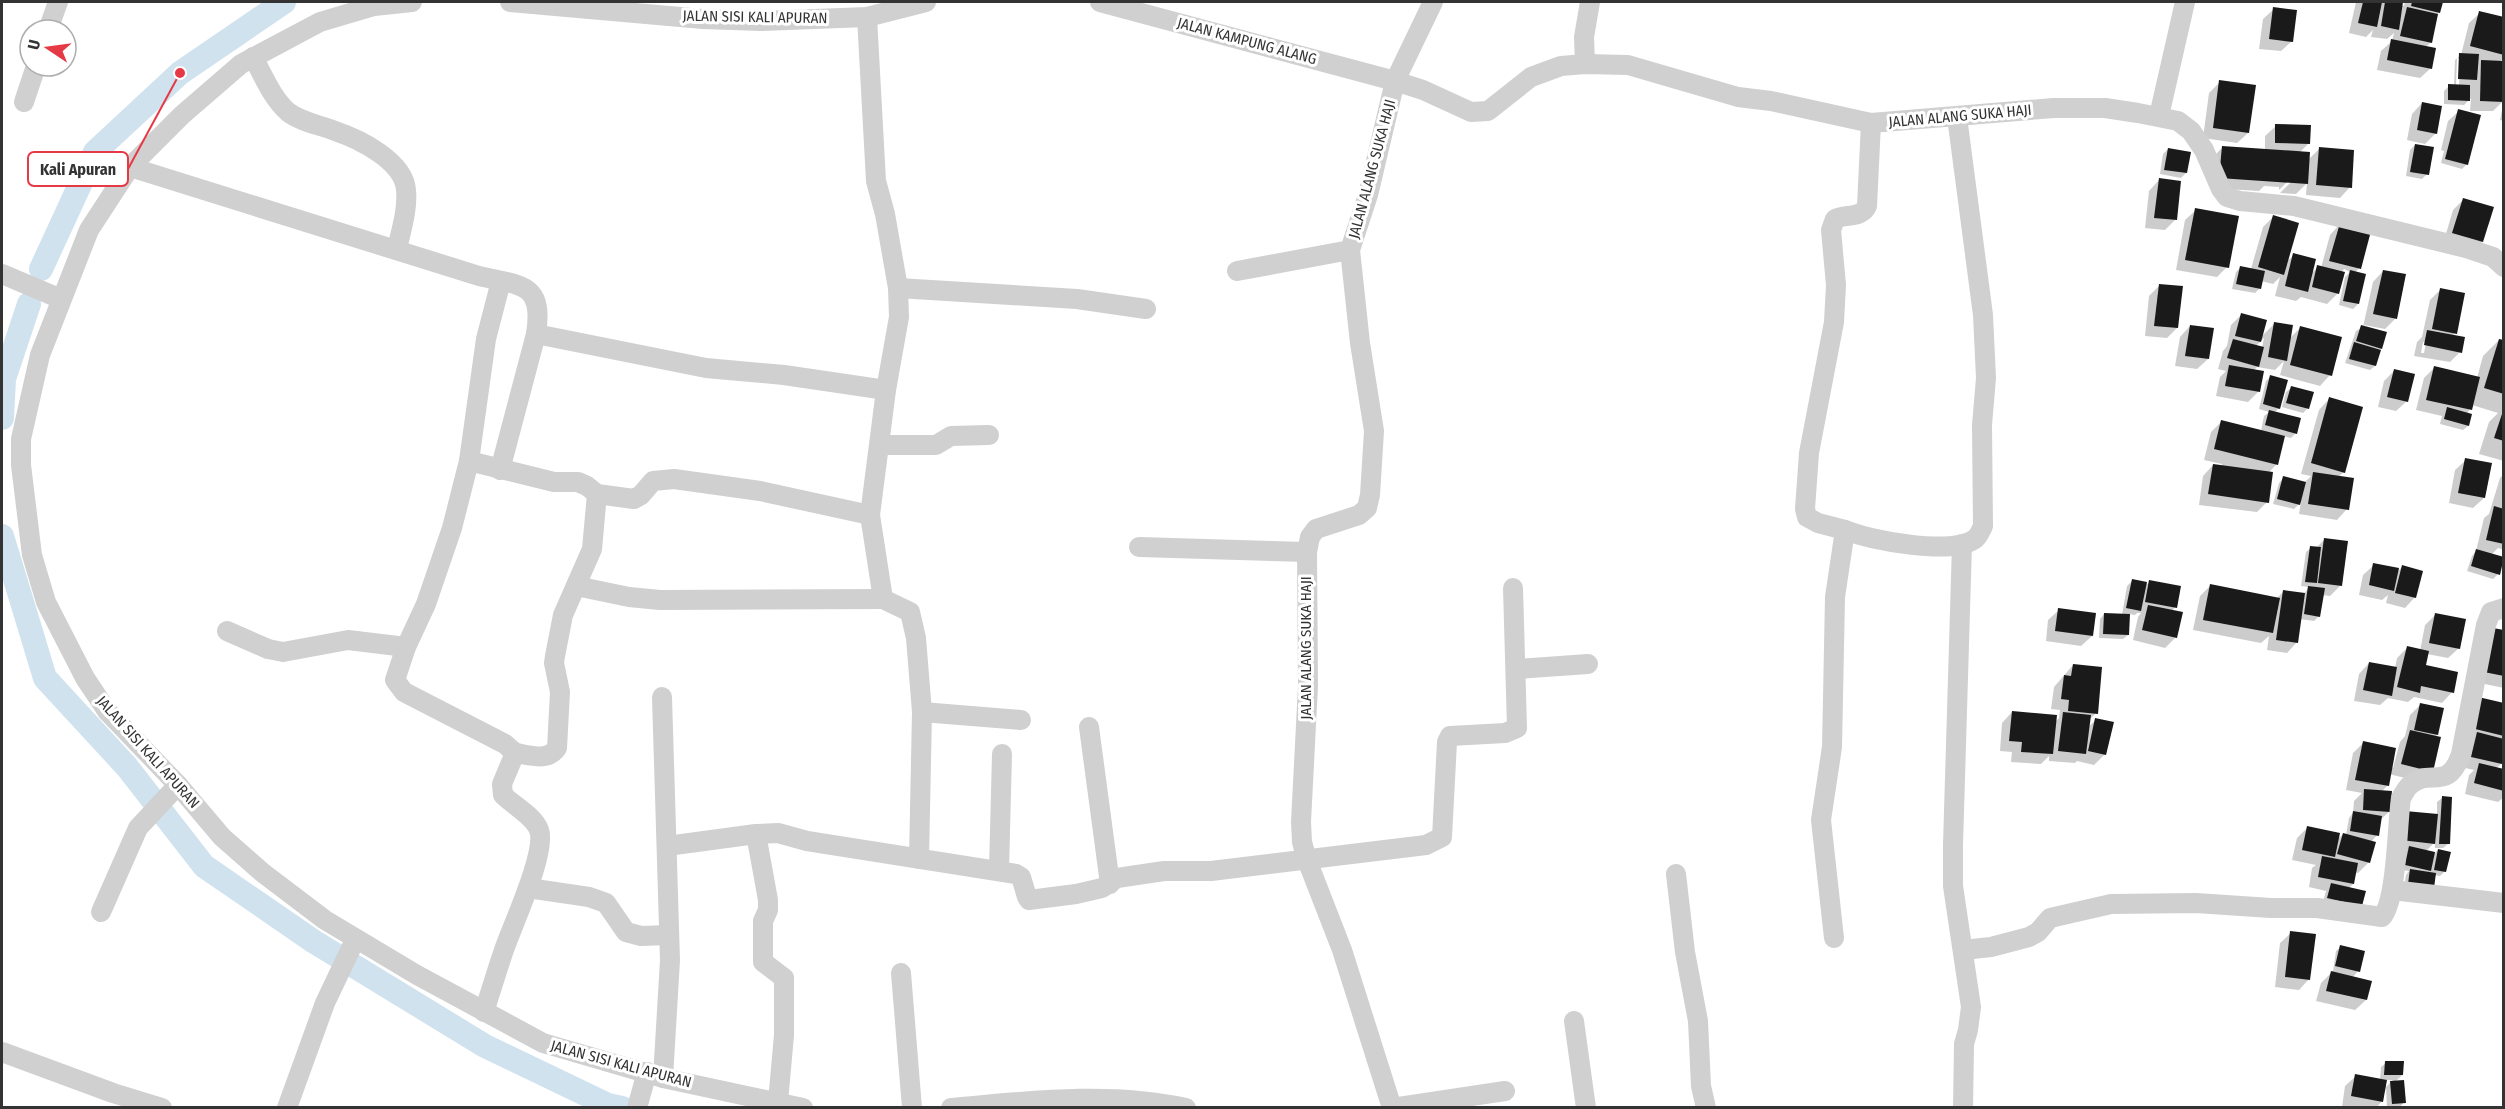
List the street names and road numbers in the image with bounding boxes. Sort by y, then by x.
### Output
street label: JALAN SISI KALI APURAN [682,7,828,27]
street label: JALAN KAMPUNG ALANG [1175,14,1319,68]
street label: JALAN ALANG SUKA HAJI [1345,97,1399,241]
street label: JALAN ALANG SUKA HAJI [1888,101,2032,131]
street label: JALAN ALANG SUKA HAJI [1297,576,1315,720]
street label: JALAN SISI KALI APURAN [93,692,203,812]
street label: JALAN SISI KALI APURAN [549,1037,693,1091]

